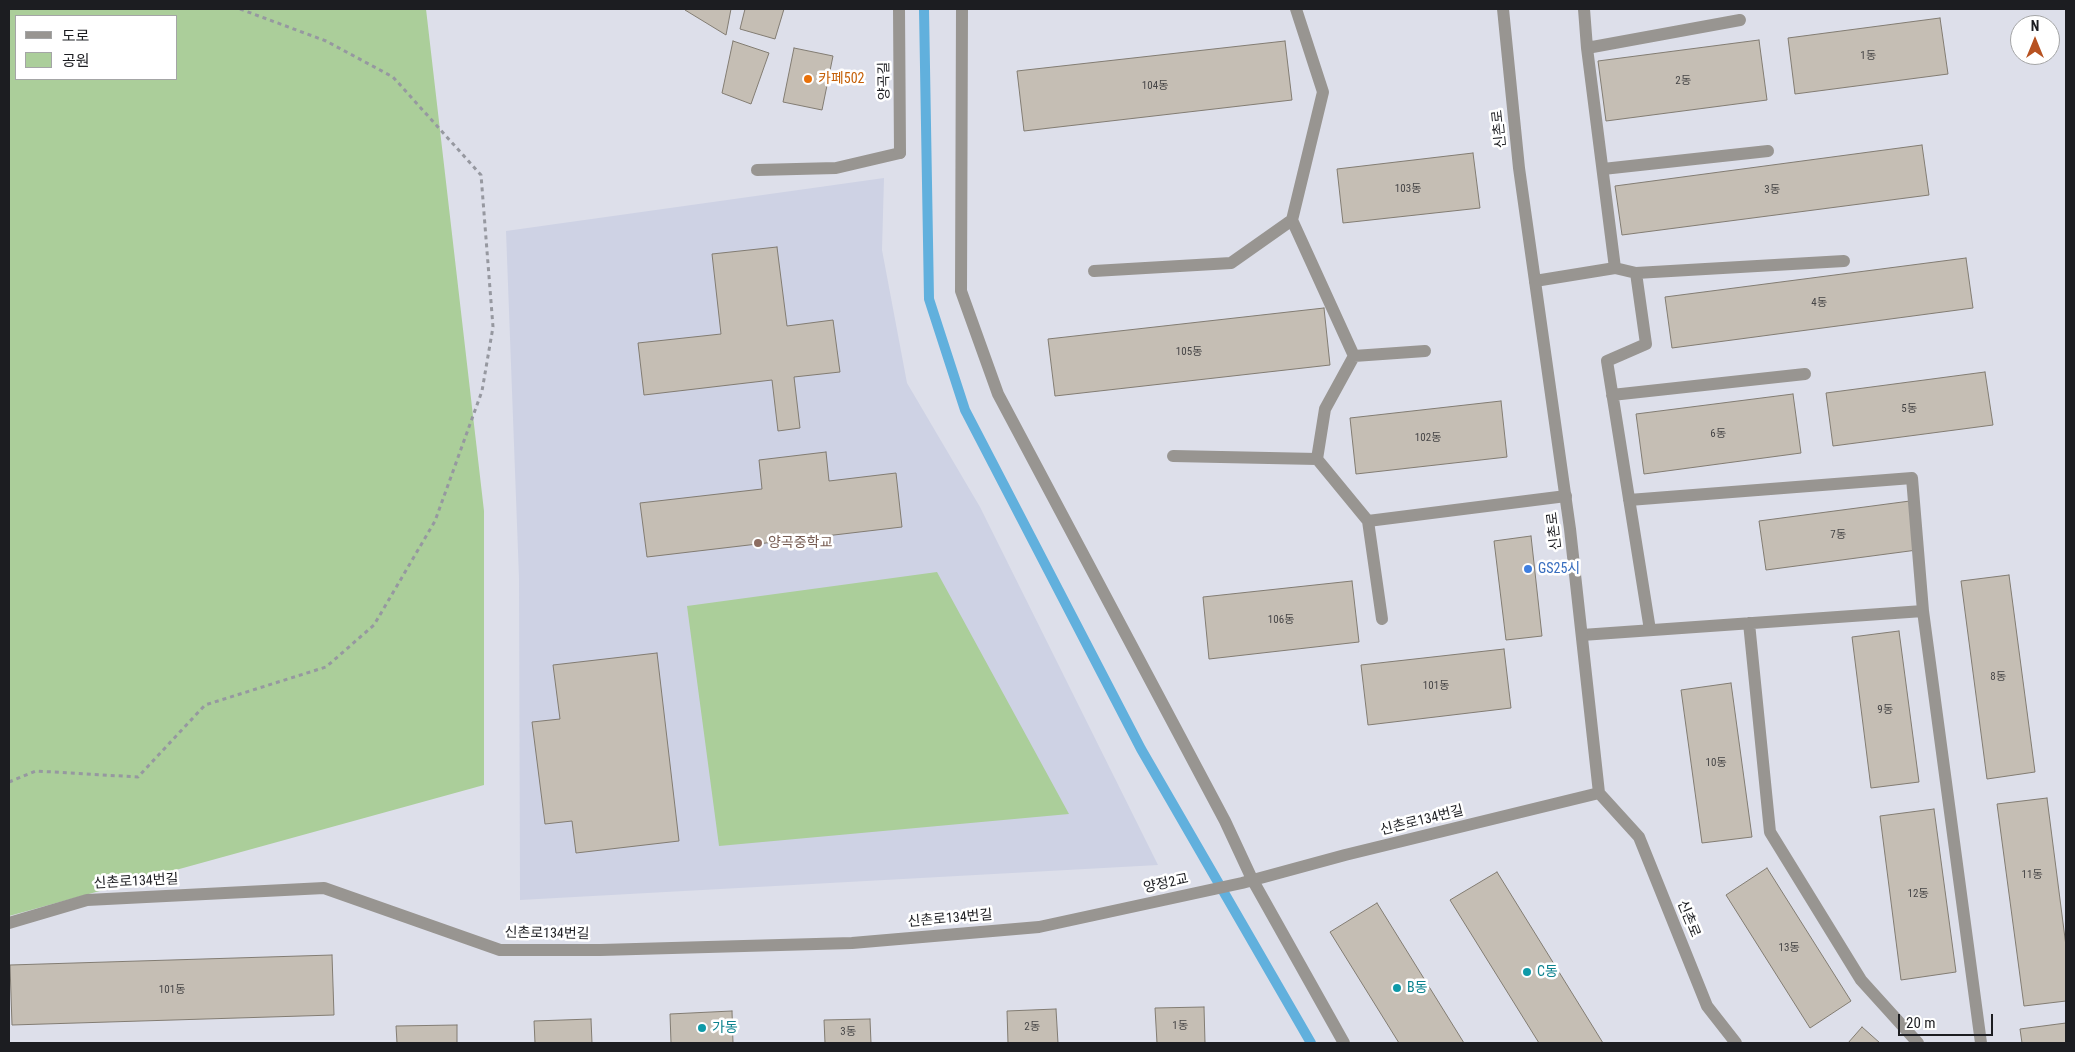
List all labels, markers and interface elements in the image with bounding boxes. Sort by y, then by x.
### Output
legend [15,15,178,80]
north arrow [2010,15,2060,65]
text: N [2031,18,2039,34]
text: 도로 [62,27,90,45]
house number: 1동 [1860,49,1876,63]
text: 공원 [62,52,90,70]
street label: 양곡길 [876,62,894,100]
place label: 카페502 [818,71,864,87]
marker: 카페502 [802,73,814,85]
house number: 2동 [1675,74,1691,88]
house number: 104동 [1142,79,1168,93]
street label: 신촌로 [1490,109,1510,149]
house number: 103동 [1395,182,1421,196]
house number: 3동 [1764,183,1780,197]
house number: 4동 [1811,296,1827,310]
house number: 105동 [1176,345,1202,359]
house number: 5동 [1901,402,1917,416]
house number: 6동 [1710,427,1726,441]
house number: 102동 [1415,431,1441,445]
street label: 신촌로 [1544,511,1566,551]
house number: 7동 [1830,528,1846,542]
place label: 양곡중학교 [768,535,832,551]
marker: 양곡중학교 [752,537,764,549]
place label: GS25시 [1538,561,1580,577]
marker: GS25시 [1522,563,1534,575]
house number: 106동 [1268,613,1294,627]
house number: 8동 [1990,670,2006,684]
house number: 101동 [1423,679,1449,693]
house number: 9동 [1877,703,1893,717]
house number: 10동 [1706,756,1726,770]
street label: 신촌로134번길 [1379,803,1465,839]
house number: 11동 [2022,868,2042,882]
street label: 신촌로134번길 [93,871,179,893]
street label: 양정2교 [1142,871,1190,897]
house number: 12동 [1908,887,1928,901]
street label: 신촌로 [1673,898,1703,940]
street label: 신촌로134번길 [907,907,993,931]
street label: 신촌로134번길 [504,925,590,943]
house number: 13동 [1779,941,1799,955]
place label: C동 [1537,964,1558,980]
marker: C동 [1521,966,1533,978]
place label: B동 [1407,980,1428,996]
marker: B동 [1391,982,1403,994]
house number: 101동 [159,983,185,997]
scale bar [1900,1004,1995,1036]
text: 20 m [1906,1014,1936,1032]
house number: 1동 [1172,1019,1188,1033]
place label: 가동 [712,1020,738,1036]
house number: 2동 [1024,1020,1040,1034]
marker: 가동 [696,1022,708,1034]
house number: 3동 [840,1025,856,1039]

